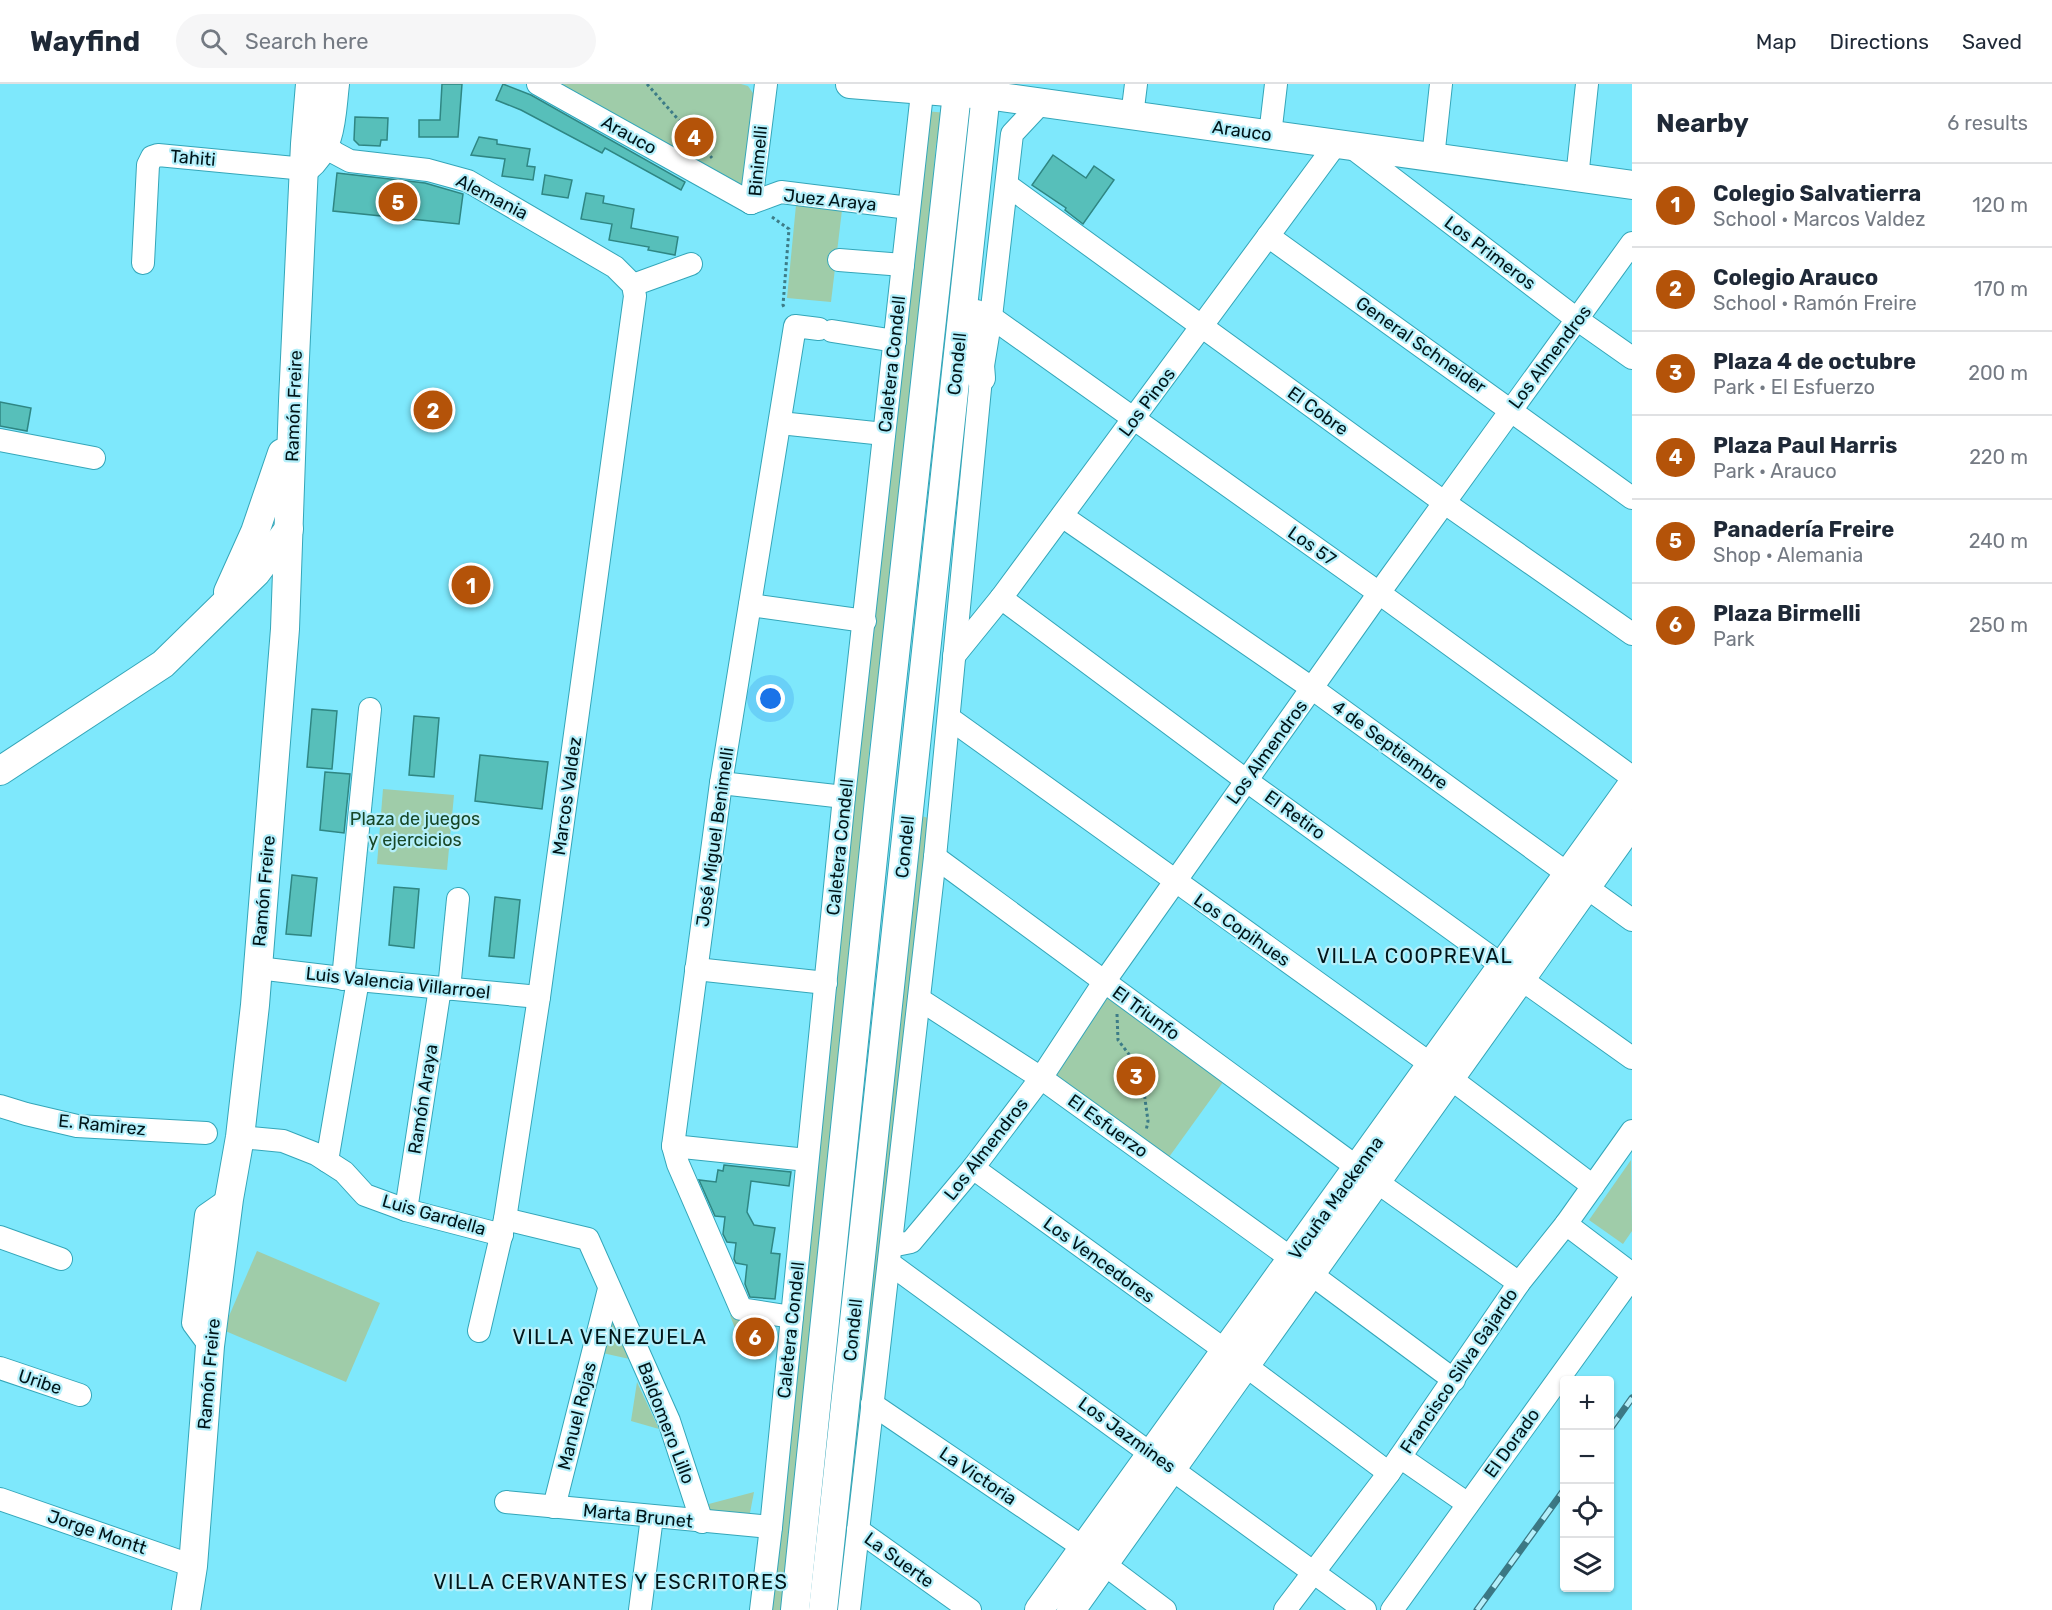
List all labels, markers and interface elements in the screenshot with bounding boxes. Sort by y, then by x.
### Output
search box [176,14,596,68]
text: Wayfind [30,25,140,58]
icon: search [197,25,230,58]
text: Search here [245,28,369,55]
text: Map [1756,29,1797,54]
text: Directions [1830,29,1929,54]
text: Saved [1962,29,2022,54]
text: Nearby [1656,108,1749,139]
street label: Arauco [598,111,660,159]
text: 6 results [1947,111,2028,135]
pin: 4 [674,115,714,160]
street label: Arauco [1211,116,1273,146]
street label: Binimelli [744,125,772,197]
street label: Tahiti [169,145,217,171]
street label: Alemania [452,170,532,224]
pin: 5 [378,180,418,224]
text: Colegio Salvatierra [1713,180,1921,207]
street label: Juez Araya [782,184,878,216]
text: 1 [1671,193,1680,217]
text: 120 m [1972,193,2028,217]
text: School · Marcos Valdez [1713,207,1925,231]
street label: Los Primeros [1440,211,1540,295]
text: Colegio Arauco [1713,264,1878,291]
text: 2 [1669,277,1682,301]
text: 170 m [1974,277,2028,301]
text: School · Ramón Freire [1713,291,1917,315]
street label: General Schneider [1352,292,1490,398]
street label: Caletera Condell [874,295,910,433]
street label: Los Almendros [1504,301,1596,413]
street label: Condell [943,332,971,396]
text: Plaza 4 de octubre [1713,348,1916,375]
street label: Ramón Freire [281,350,307,462]
text: 3 [1669,361,1682,385]
text: 200 m [1968,361,2028,385]
street label: Los Pinos [1114,363,1180,441]
text: Park · El Esfuerzo [1713,375,1875,399]
street label: El Cobre [1283,382,1353,440]
pin: 2 [414,388,452,432]
text: Plaza Paul Harris [1713,432,1897,459]
text: 4 [1669,445,1682,469]
text: 220 m [1969,445,2028,469]
text: Park · Arauco [1713,459,1837,483]
text: Panadería Freire [1713,516,1894,543]
street label: Los 57 [1284,522,1340,570]
text: 5 [1669,529,1682,553]
text: 240 m [1969,529,2028,553]
text: Shop · Alemania [1713,543,1863,567]
pin: 1 [452,562,490,608]
text: Plaza Birmelli [1713,600,1861,627]
text: 6 [1669,613,1682,637]
text: 250 m [1969,613,2028,637]
text: Park [1713,627,1755,651]
your location [756,684,785,713]
street label: Los Almendros [1222,695,1312,809]
street label: 4 de Septiembre [1328,696,1452,794]
street label: Marcos Valdez [548,735,586,857]
street label: José Miguel Benimelli [692,746,738,928]
street label: Caletera Condell [822,778,858,916]
street label: El Retiro [1260,786,1330,844]
park label: Plaza de juegos y ejercicios [350,808,480,851]
street label: Condell [891,815,919,879]
street label: Ramón Freire [248,835,280,947]
street label: Los Copihues [1190,889,1294,971]
district label: VILLA COOPREVAL [1317,944,1513,968]
street label: Luis Valencia Villarroel [305,962,491,1004]
street label: El Triunfo [1108,981,1184,1045]
street label: Ramón Araya [403,1043,443,1155]
pin: 3 [1116,1054,1156,1098]
street label: El Esfuerzo [1064,1090,1152,1162]
street label: Los Almendros [939,1093,1033,1205]
street label: E. Ramirez [57,1109,147,1141]
street label: Vicuña Mackenna [1284,1132,1388,1264]
street label: Luis Gardella [380,1190,488,1240]
street label: Los Vencedores [1039,1212,1159,1308]
street label: Caletera Condell [773,1261,809,1399]
street label: Francisco Silva Gajardo [1396,1284,1522,1458]
street label: Condell [839,1298,867,1362]
pin: 6 [736,1314,774,1360]
street label: Ramón Freire [193,1318,225,1430]
district label: VILLA VENEZUELA [513,1325,707,1349]
street label: Baldomero Lillo [633,1359,699,1487]
street label: Manuel Rojas [553,1360,601,1472]
street label: Uribe [15,1365,65,1399]
map controls [1560,1376,1614,1592]
button: + [1560,1376,1614,1430]
street label: Los Jazmines [1074,1392,1180,1478]
street label: El Dorado [1480,1404,1544,1482]
button: − [1560,1430,1614,1484]
street label: La Victoria [935,1442,1021,1510]
button: locate [1560,1484,1614,1538]
street label: Marta Brunet [582,1499,694,1533]
street label: Jorge Montt [45,1505,149,1559]
street label: La Suerte [860,1527,938,1593]
button: layers [1560,1538,1614,1592]
district label: VILLA CERVANTES Y ESCRITORES [433,1570,789,1594]

